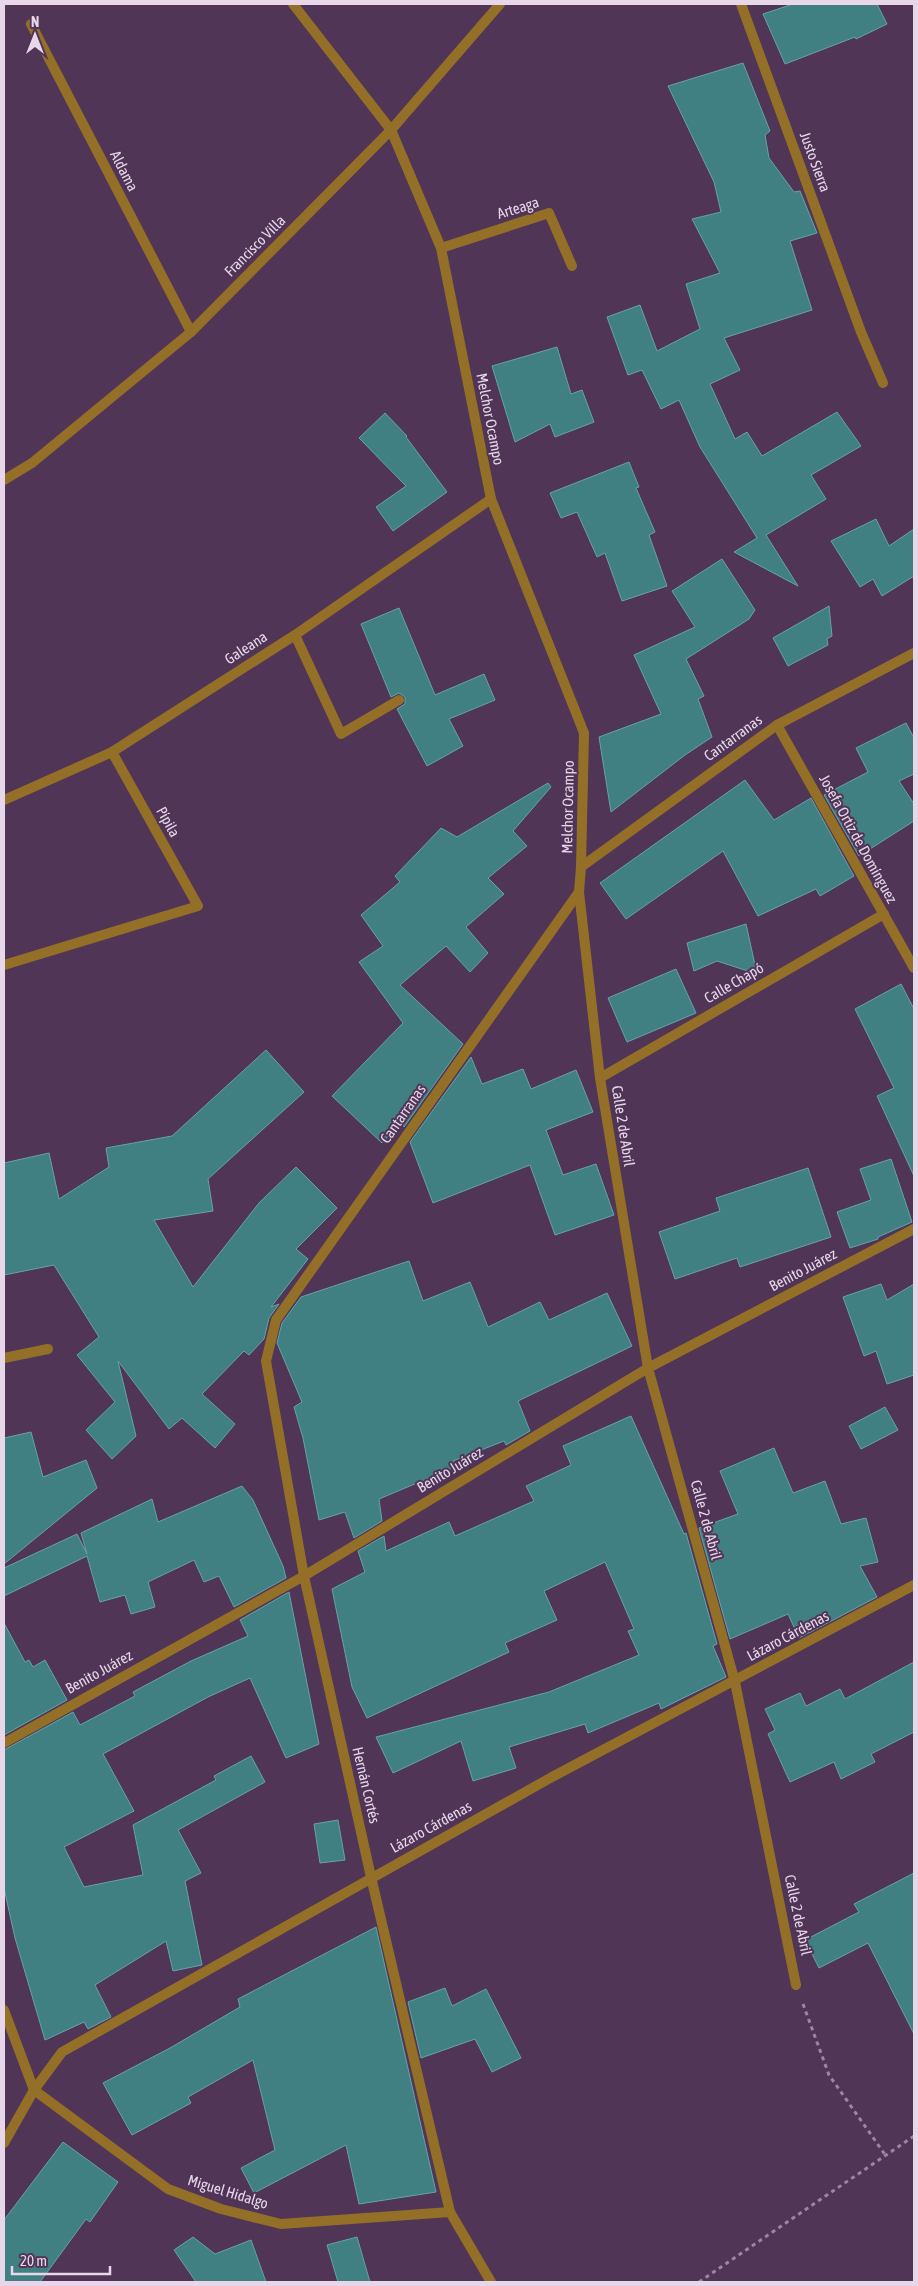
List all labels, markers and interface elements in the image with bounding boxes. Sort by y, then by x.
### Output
north arrow [10,10,60,60]
text: N [31,14,39,30]
street label: Justo Sierra [797,129,834,194]
street label: Aldama [107,148,142,194]
street label: Arteaga [495,193,541,222]
street label: Francisco Villa [221,212,289,280]
street label: Melchor Ocampo [473,371,508,466]
street label: Galeana [221,628,270,667]
street label: Cantarranas [700,711,765,764]
street label: Melchor Ocampo [558,760,577,854]
street label: Josefa Ortiz de Domínguez [816,772,901,906]
street label: Pípila [153,804,184,840]
street label: Calle Chapó [701,959,766,1006]
street label: Cantarranas [376,1081,429,1146]
street label: Calle 2 de Abril [609,1084,638,1168]
street label: Benito Juárez [766,1245,840,1294]
street label: Benito Juárez [414,1443,486,1496]
street label: Calle 2 de Abril [688,1478,725,1562]
street label: Lázaro Cárdenas [744,1607,832,1664]
street label: Benito Juárez [62,1646,136,1697]
street label: Hernán Cortés [349,1745,384,1825]
street label: Lázaro Cárdenas [387,1797,474,1856]
street label: Calle 2 de Abril [782,1873,815,1957]
street label: Miguel Hidalgo [186,2171,270,2212]
scale bar [12,2244,110,2276]
text: 20 m [20,2252,47,2269]

